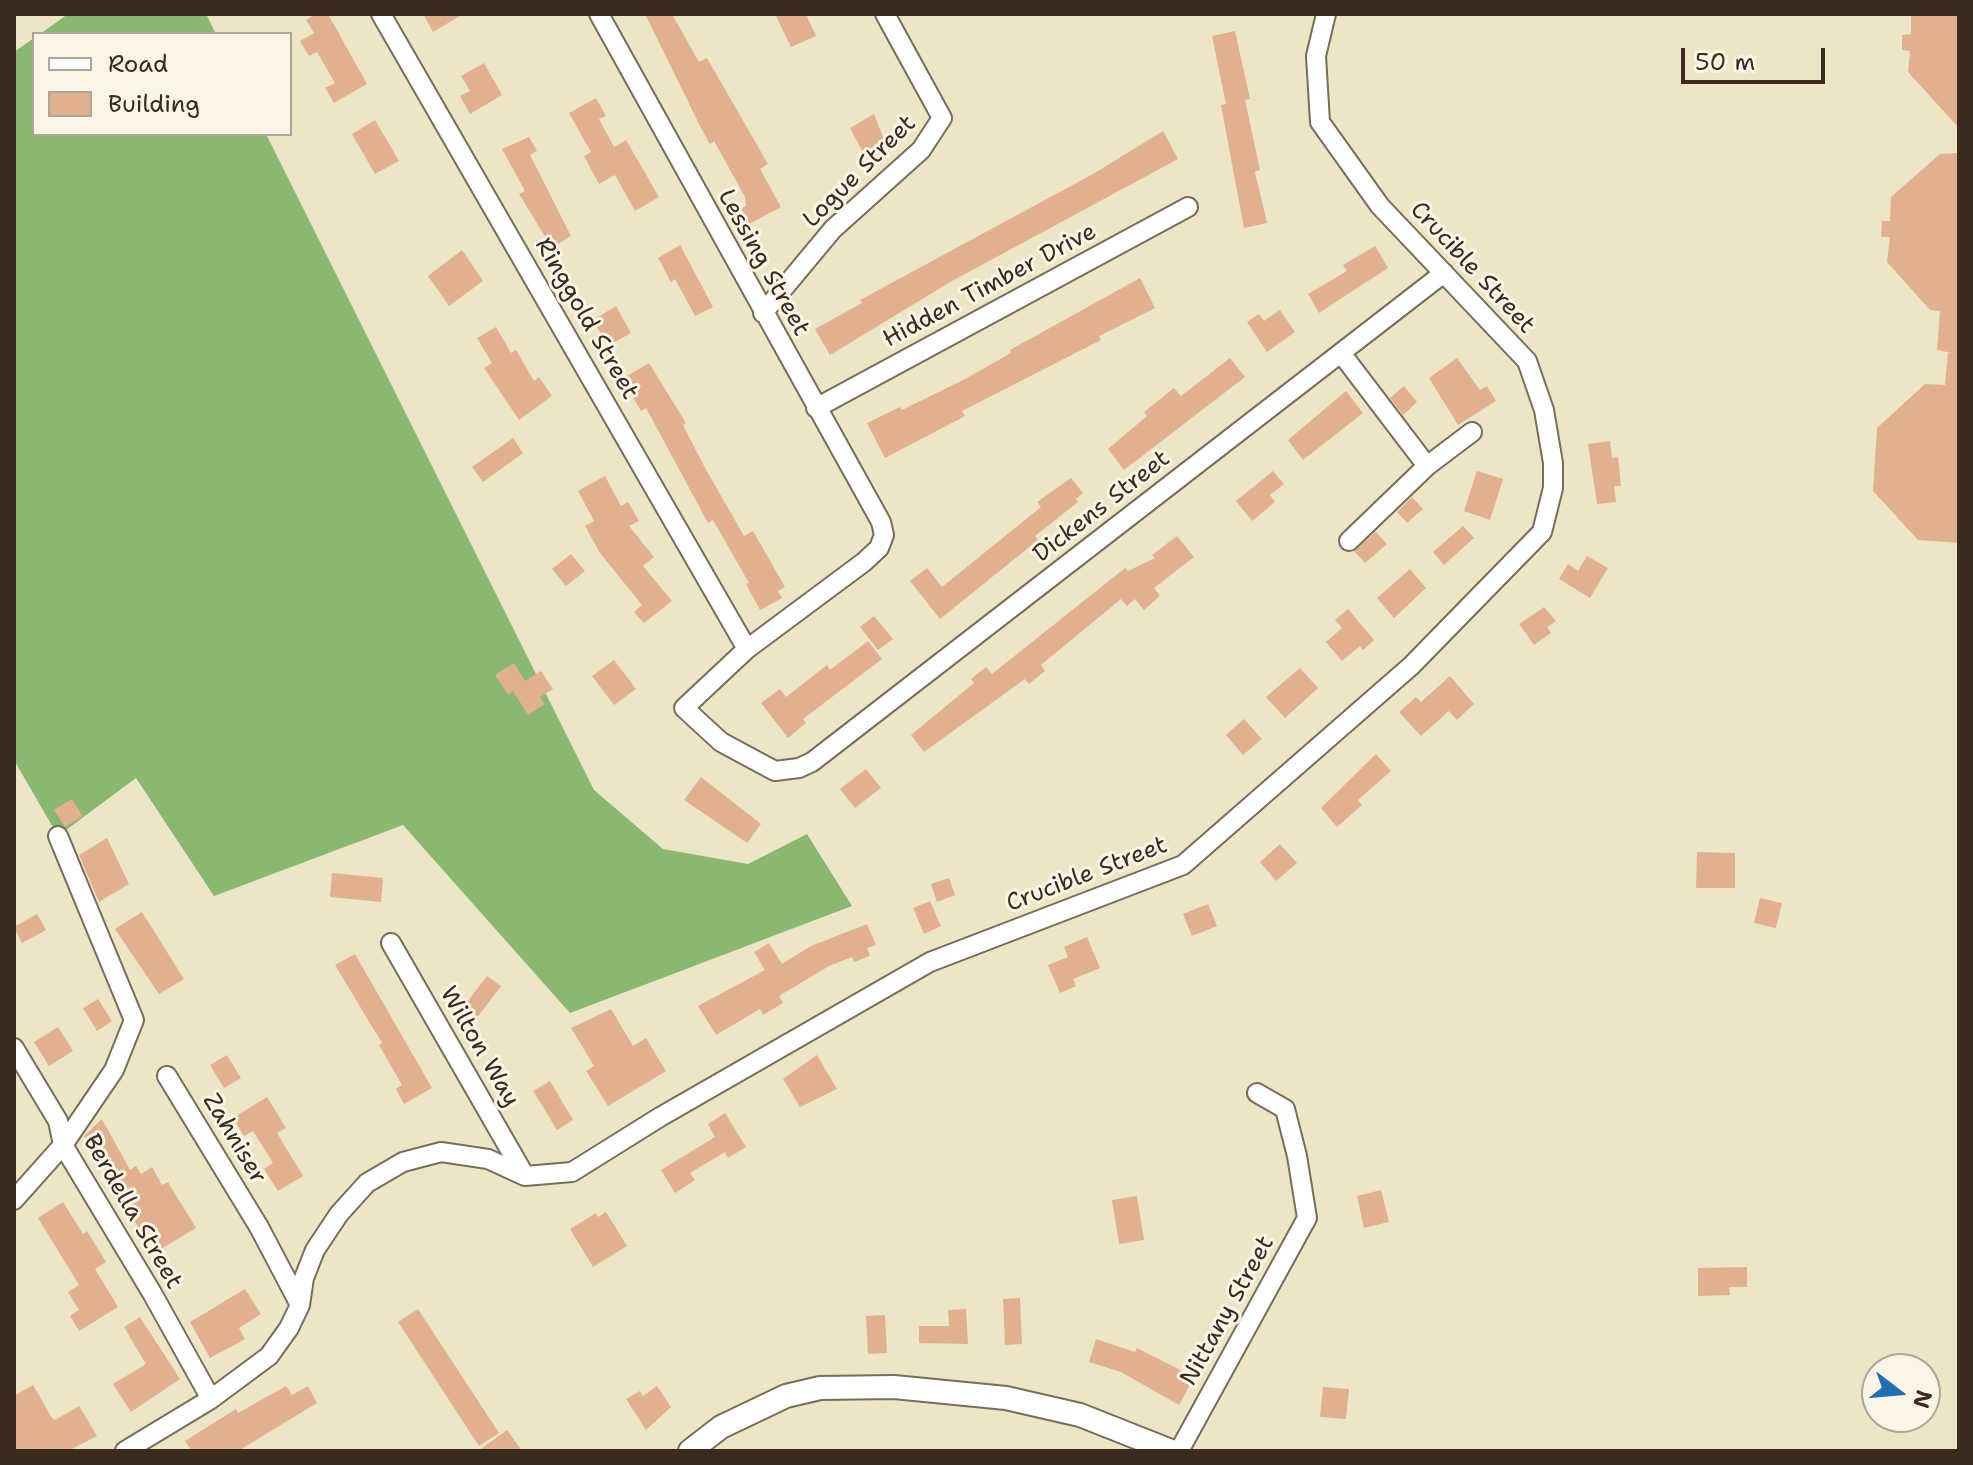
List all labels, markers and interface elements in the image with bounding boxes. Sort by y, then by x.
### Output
legend [32,32,292,136]
scale bar [1685,32,1829,82]
text: 50 m [1695,46,1755,78]
text: Road [108,48,168,80]
text: Building [108,88,200,120]
street label: Logue Street [798,110,922,234]
street label: Lessing Street [711,185,815,341]
street label: Crucible Street [1404,196,1540,340]
street label: Hidden Timber Drive [878,218,1102,354]
street label: Ringgold Street [528,233,644,405]
street label: Dickens Street [1028,445,1176,569]
street label: Crucible Street [1003,831,1171,919]
street label: Wilton Way [433,982,525,1112]
street label: Zahniser [196,1089,272,1189]
street label: Berdella Street [76,1130,188,1294]
street label: Nittany Street [1175,1231,1281,1391]
north arrow [1861,1353,1941,1433]
text: N [1906,1387,1939,1412]

